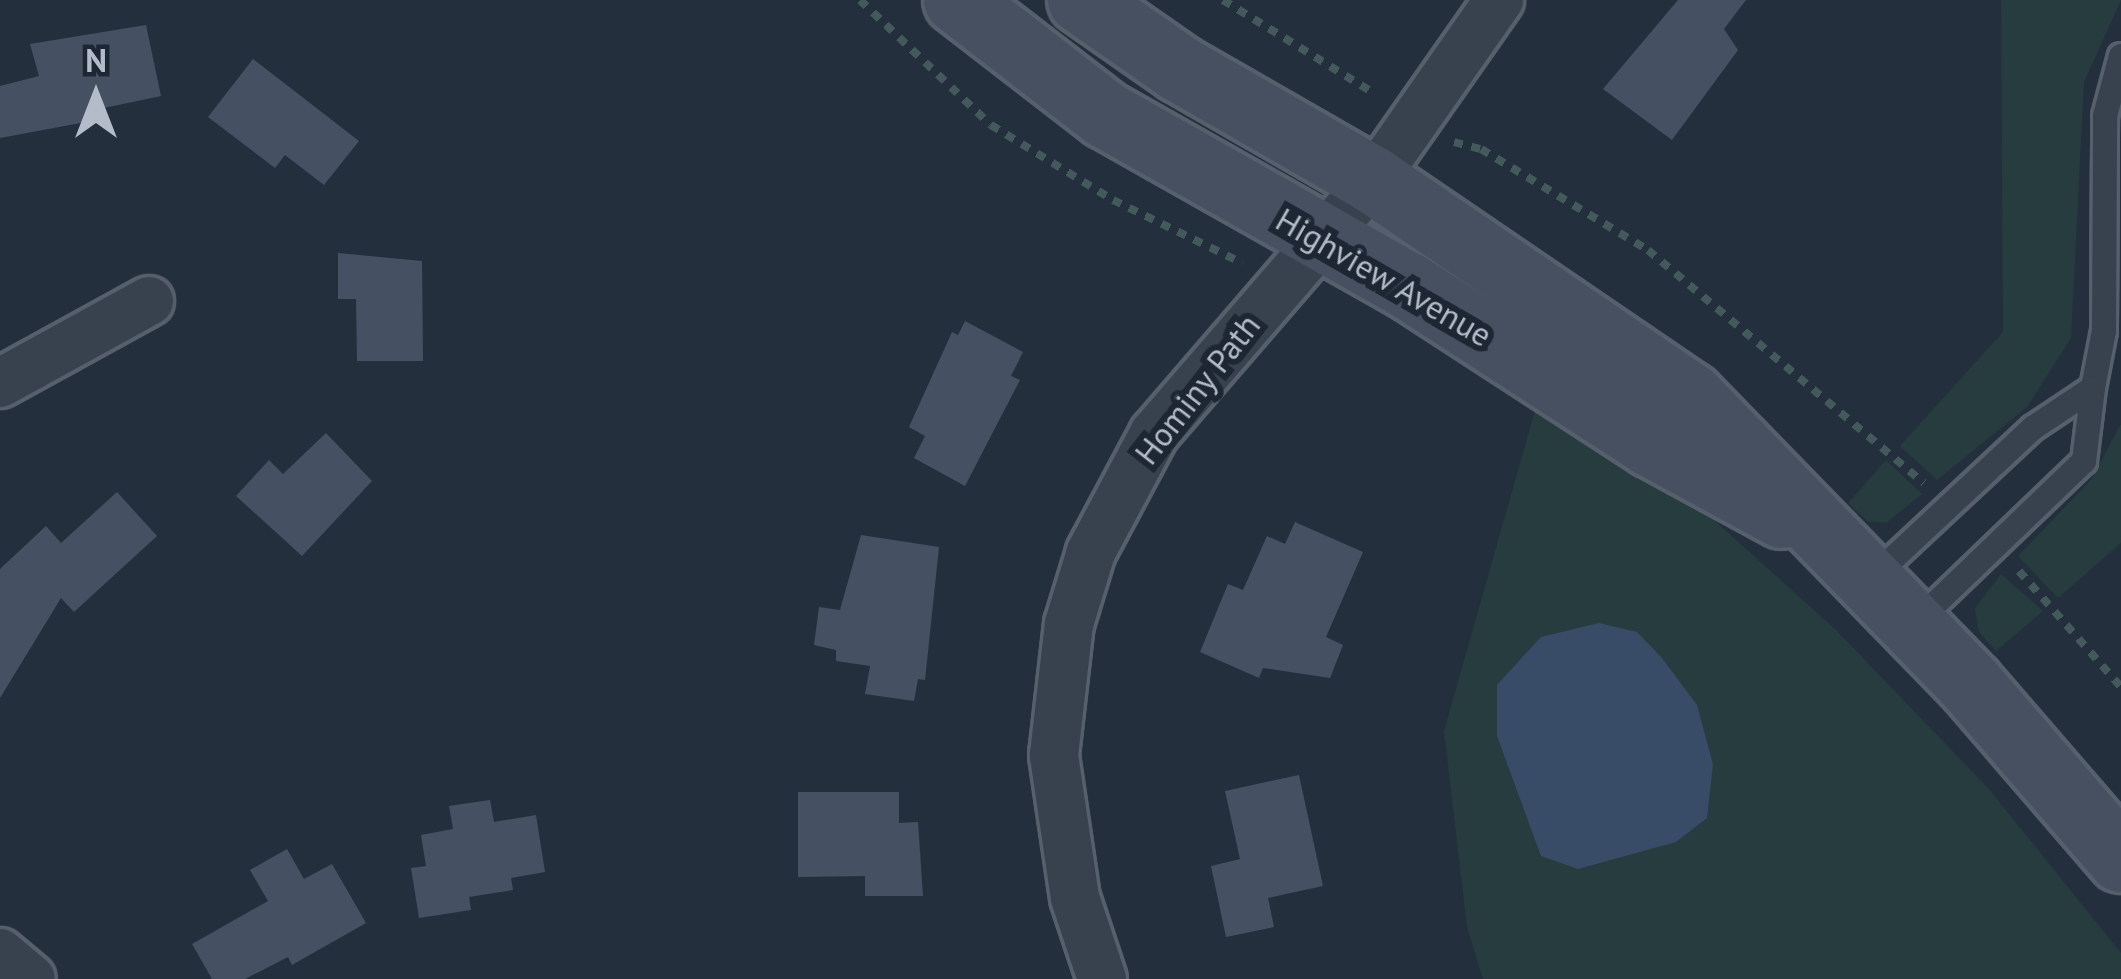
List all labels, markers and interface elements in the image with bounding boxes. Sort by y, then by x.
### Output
north arrow [36,36,156,156]
text: N [85,38,107,81]
street label: Highview Avenue [1268,199,1500,355]
street label: Hominy Path [1126,306,1268,472]

